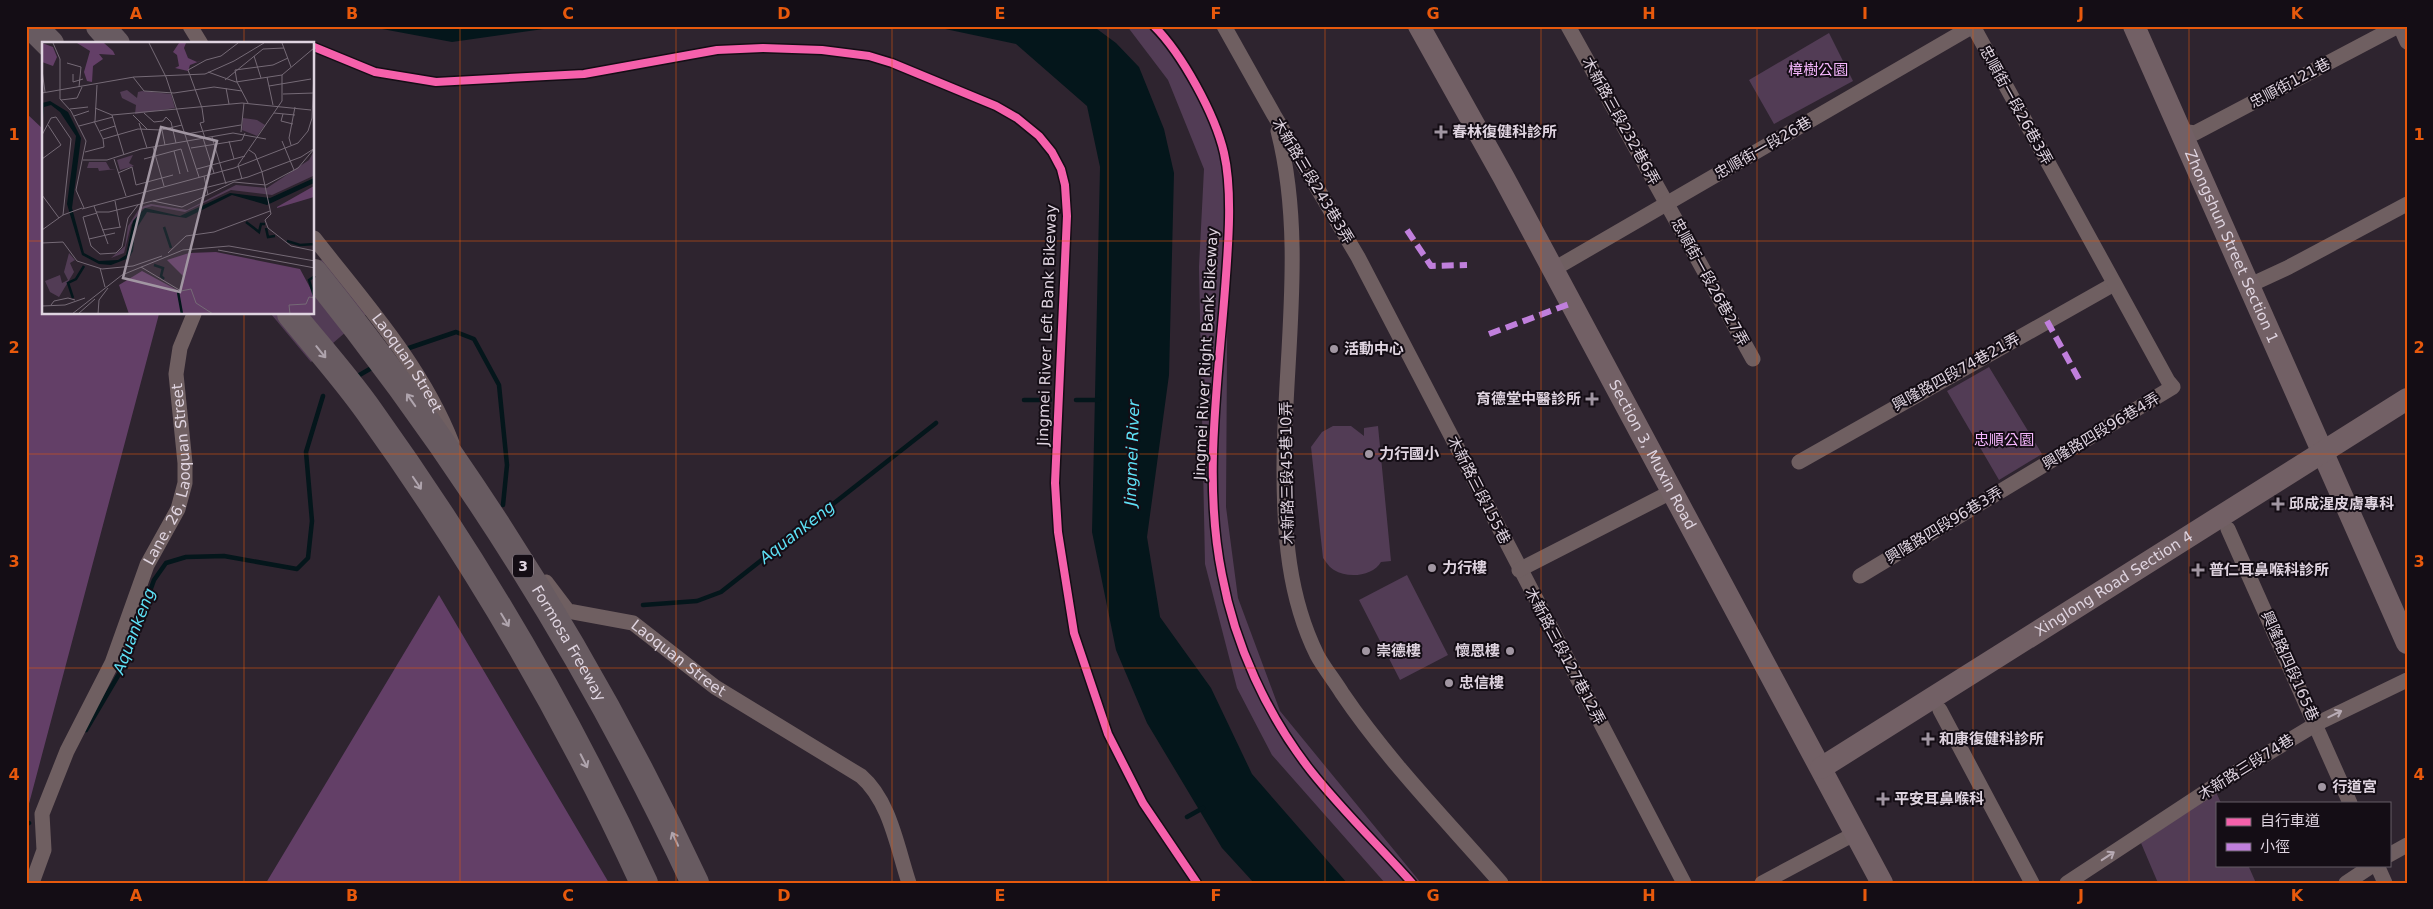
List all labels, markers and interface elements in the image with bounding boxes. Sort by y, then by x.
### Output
text: A [130,4,143,23]
text: B [346,4,358,23]
text: C [562,4,574,23]
text: D [777,4,791,23]
text: E [995,4,1005,23]
text: F [1211,4,1221,23]
text: G [1426,4,1440,23]
text: H [1642,4,1656,23]
text: I [1862,4,1868,23]
text: J [2077,4,2084,23]
text: K [2291,4,2304,23]
inset map [42,42,315,315]
street label: 忠順街一段26巷3弄 [1976,42,2056,168]
street label: 木新路三段232巷6弄 [1578,54,1664,188]
street label: 忠順街121巷 [2247,54,2333,112]
park label: 樟樹公園 [1788,61,1848,79]
street label: 忠順街一段26巷 [1711,113,1815,183]
street label: 木新路三段243巷3弄 [1268,115,1358,247]
place label: 春林復健科診所 [1452,123,1557,141]
text: 1 [8,125,20,144]
marker: 春林復健科診所 [1434,125,1448,139]
text: 1 [2413,125,2425,144]
street label: Zhongshun Street Section 1 [2181,147,2282,346]
street label: Jingmei River Left Bank Bikeway [1034,204,1060,447]
street label: 忠順街一段26巷27弄 [1667,215,1753,349]
street label: Jingmei River Right Bank Bikeway [1190,227,1222,482]
street label: Laoquan Street [368,310,446,416]
street label: 興隆路四段74巷21弄 [1889,329,2023,415]
text: 2 [8,338,20,357]
text: 2 [2413,338,2425,357]
place label: 活動中心 [1344,340,1404,358]
marker: 活動中心 [1328,343,1340,355]
one-way arrow [316,345,327,358]
street label: Section 3, Muxin Road [1605,377,1700,533]
street label: Lane. 26, Laoquan Street [140,382,194,568]
street label: 興隆路四段96巷4弄 [2039,389,2163,473]
place label: 育德堂中醫診所 [1476,390,1581,408]
marker: 育德堂中醫診所 [1585,392,1599,406]
one-way arrow [406,393,416,407]
water label: Jingmei River [1121,398,1143,509]
street label: 木新路三段45巷10弄 [1277,401,1297,545]
park label: 忠順公園 [1974,431,2034,449]
street label: 木新路三段155巷 [1444,433,1514,547]
place label: 力行國小 [1379,445,1440,463]
marker: 力行國小 [1363,448,1375,460]
one-way arrow [412,476,422,490]
street label: 興隆路四段96巷3弄 [1882,483,2006,567]
place label: 邱成湦皮膚專科 [2289,495,2394,513]
water label: Aquankeng [755,497,839,568]
marker: 邱成湦皮膚專科 [2271,497,2285,511]
street label: Xinglong Road Section 4 [2031,527,2196,640]
text: 3 [8,552,20,571]
text: 3 [2413,552,2425,571]
road number: 3 [513,554,533,578]
place label: 力行樓 [1442,559,1487,577]
place label: 普仁耳鼻喉科診所 [2209,561,2329,579]
marker: 力行樓 [1426,562,1438,574]
marker: 普仁耳鼻喉科診所 [2191,563,2205,577]
street label: Formosa Freeway [528,582,610,704]
street label: 木新路三段127巷12弄 [1521,584,1609,728]
water label: Aquankeng [109,585,159,678]
street label: 興隆路四段165巷 [2258,608,2322,724]
one-way arrow [500,612,510,626]
street label: Laoquan Street [627,616,729,700]
place label: 崇德樓 [1376,642,1421,660]
place label: 懷恩樓 [1455,642,1500,660]
marker: 崇德樓 [1360,645,1372,657]
marker: 懷恩樓 [1504,645,1516,657]
place label: 忠信樓 [1459,674,1504,692]
marker: 忠信樓 [1443,677,1455,689]
one-way arrow [2327,709,2342,719]
place label: 和康復健科診所 [1939,730,2044,748]
street label: 木新路三段74巷 [2195,730,2297,804]
marker: 和康復健科診所 [1921,732,1935,746]
one-way arrow [579,754,589,769]
text: 4 [8,765,20,784]
text: 4 [2413,765,2425,784]
place label: 行道宮 [2332,778,2377,796]
marker: 行道宮 [2316,781,2328,793]
place label: 平安耳鼻喉科 [1894,790,1984,808]
marker: 平安耳鼻喉科 [1876,792,1890,806]
legend [2216,802,2390,866]
text: 自行車道 [2260,812,2320,830]
one-way arrow [669,831,679,846]
text: 小徑 [2260,838,2290,856]
one-way arrow [2101,851,2115,861]
text: A [130,886,143,905]
text: B [346,886,358,905]
text: C [562,886,574,905]
text: D [777,886,791,905]
text: E [995,886,1005,905]
text: F [1211,886,1221,905]
text: G [1426,886,1440,905]
text: H [1642,886,1656,905]
text: I [1862,886,1868,905]
text: J [2077,886,2084,905]
text: K [2291,886,2304,905]

